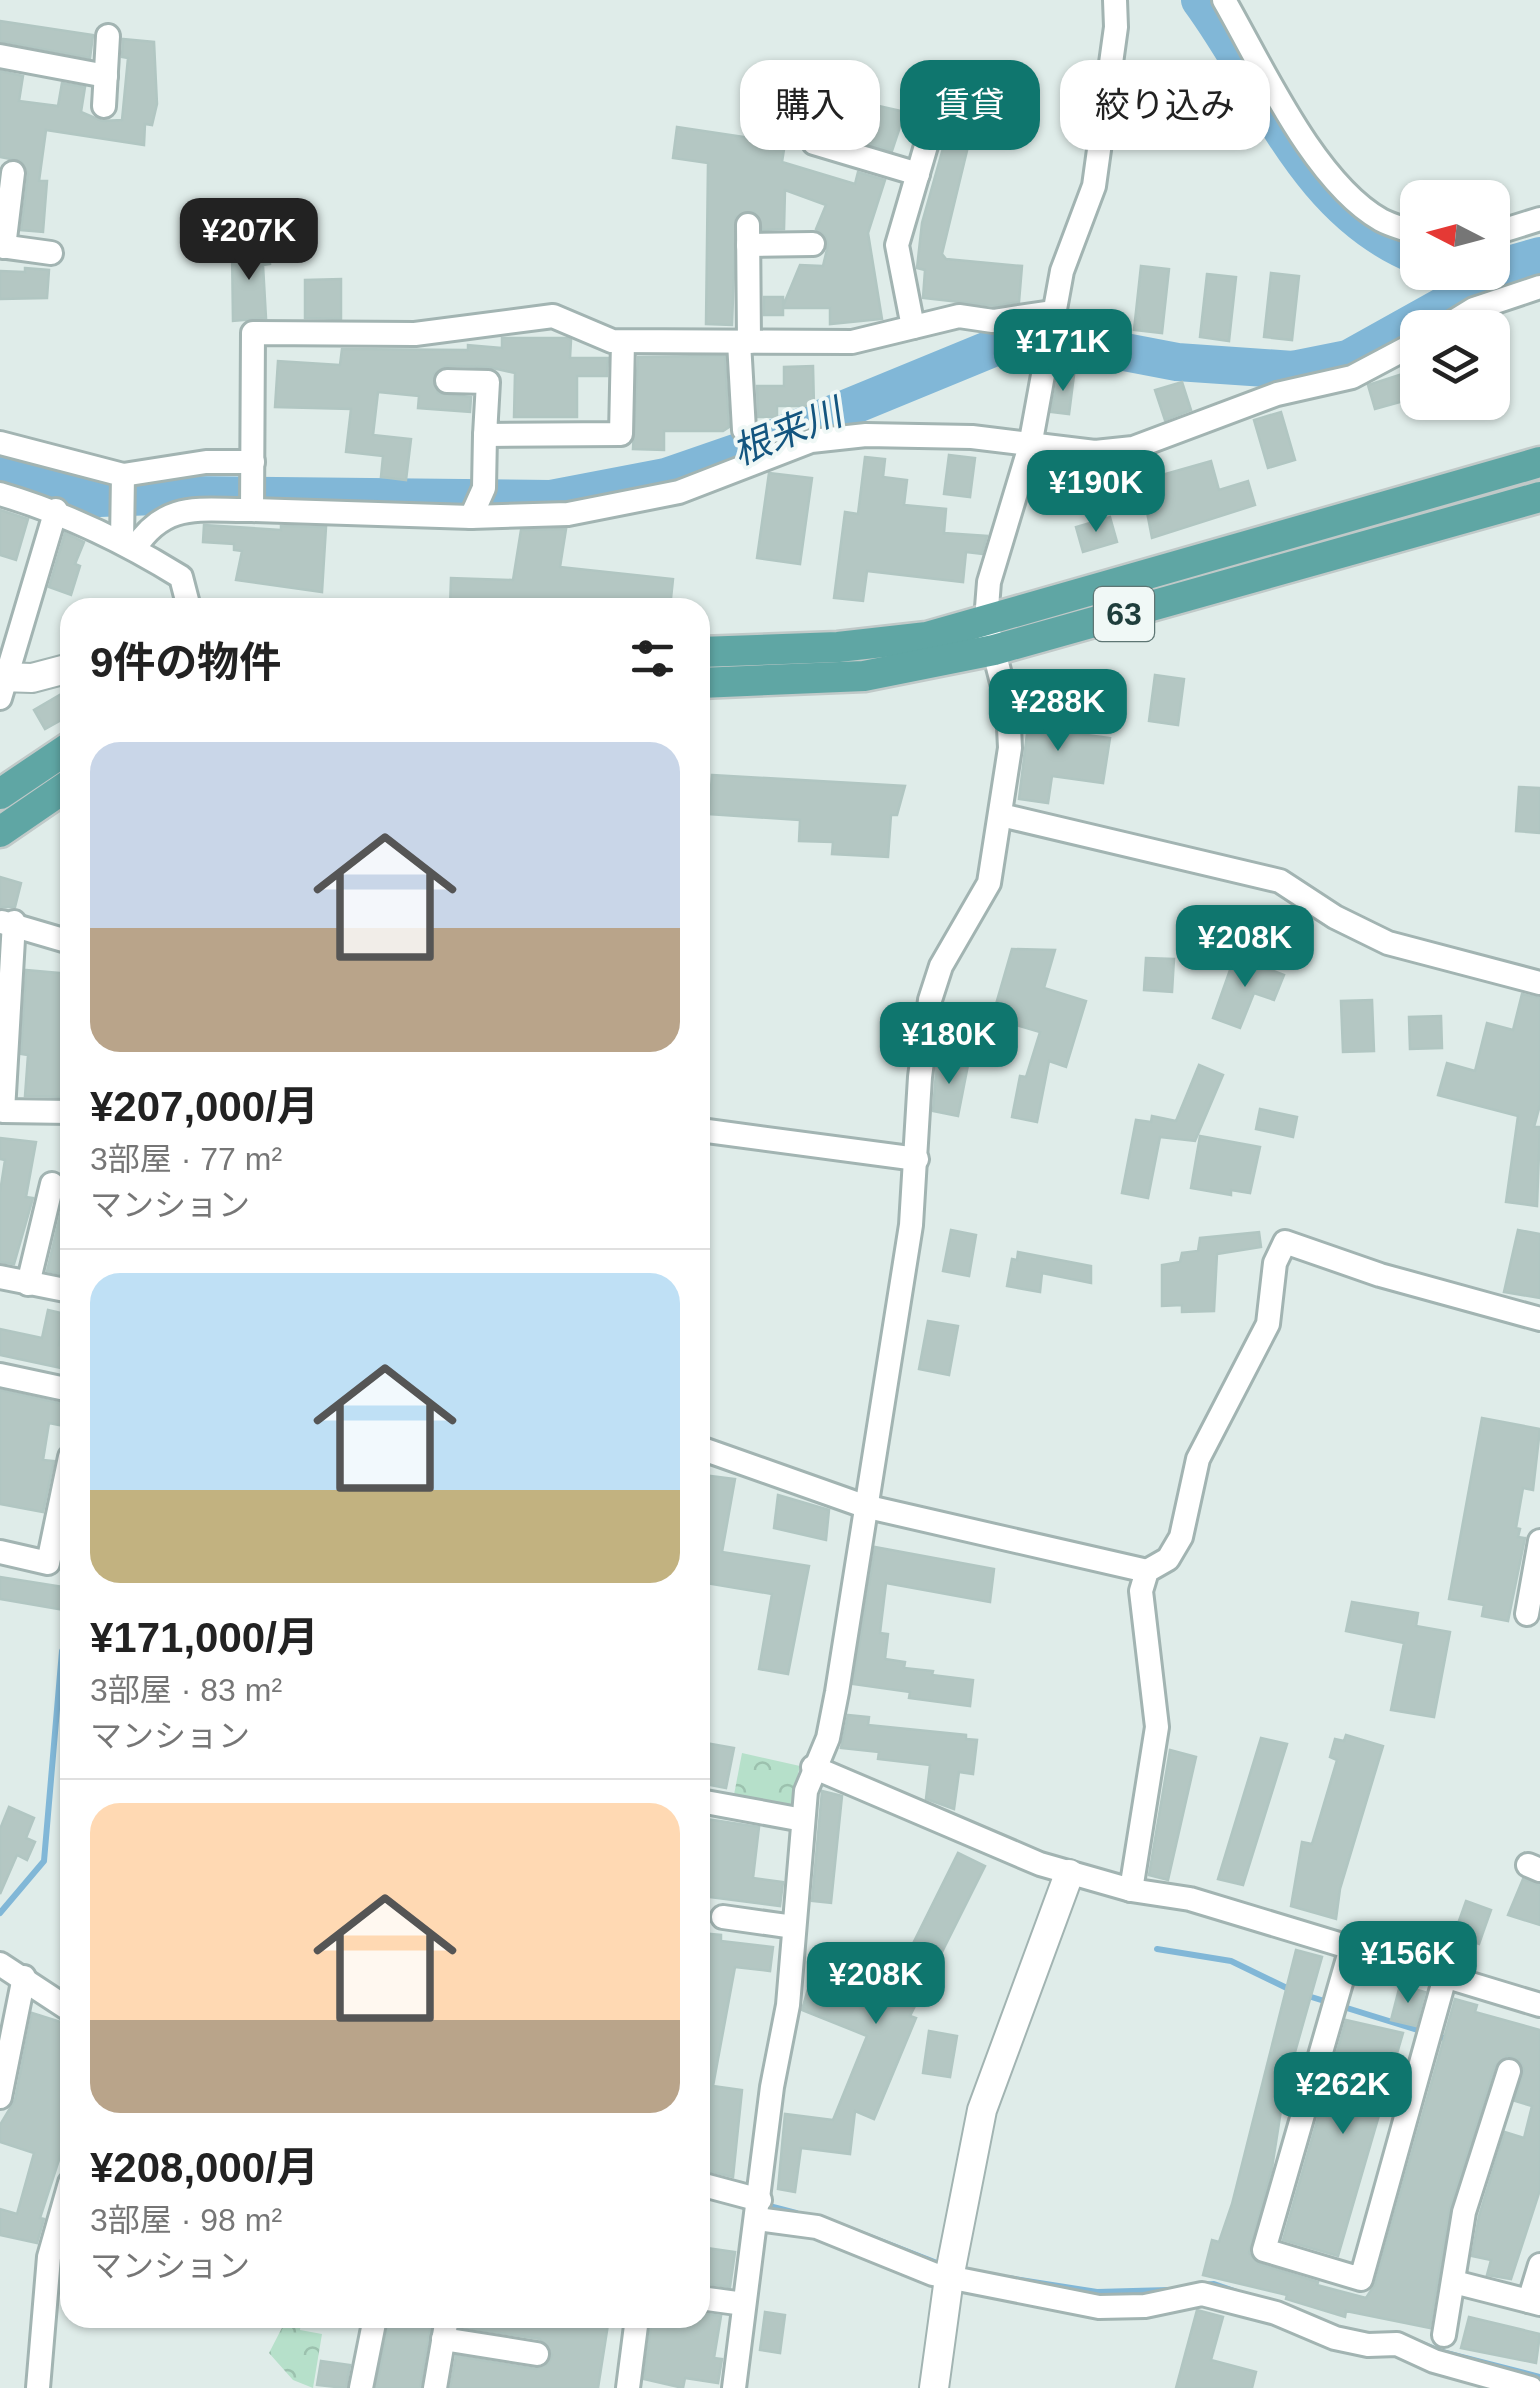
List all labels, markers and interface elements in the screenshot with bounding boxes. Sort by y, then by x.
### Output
chip: 購入 [740,60,880,150]
chip: 賃貸 [900,60,1040,150]
chip: 絞り込み [1060,60,1270,150]
north arrow [1400,180,1510,290]
map controls [1400,180,1510,420]
pin: ¥207K [179,198,319,283]
text: ¥207K [202,212,296,248]
pin: ¥171K [993,309,1133,394]
button: layers [1400,310,1510,420]
text: ¥171K [1016,323,1110,359]
water label: 根来川 [726,390,851,473]
pin: ¥190K [1026,450,1166,535]
text: ¥190K [1049,464,1143,500]
road number: 63 [1094,587,1154,641]
icon: filters [625,631,680,686]
text: 9件の物件 [90,639,281,686]
pin: ¥288K [988,669,1128,754]
text: ¥288K [1011,683,1105,719]
icon: home [295,807,475,987]
pin: ¥208K [1175,905,1315,990]
text: ¥208K [1198,919,1292,955]
pin: ¥180K [879,1002,1019,1087]
text: ¥180K [902,1016,996,1052]
text: ¥207,000/月 [90,1083,319,1130]
text: 3部屋 · 77 m² [90,1141,282,1177]
text: マンション [90,1187,250,1223]
icon: home [295,1338,475,1518]
text: ¥171,000/月 [90,1614,319,1661]
text: 3部屋 · 83 m² [90,1672,282,1708]
text: マンション [90,1718,250,1754]
icon: home [295,1868,475,2048]
pin: ¥156K [1338,1921,1478,2006]
text: ¥156K [1361,1935,1455,1971]
pin: ¥208K [806,1942,946,2027]
text: ¥208K [829,1956,923,1992]
pin: ¥262K [1273,2052,1413,2137]
text: ¥262K [1296,2066,1390,2102]
text: ¥208,000/月 [90,2144,319,2191]
text: 3部屋 · 98 m² [90,2202,282,2238]
text: マンション [90,2248,250,2284]

